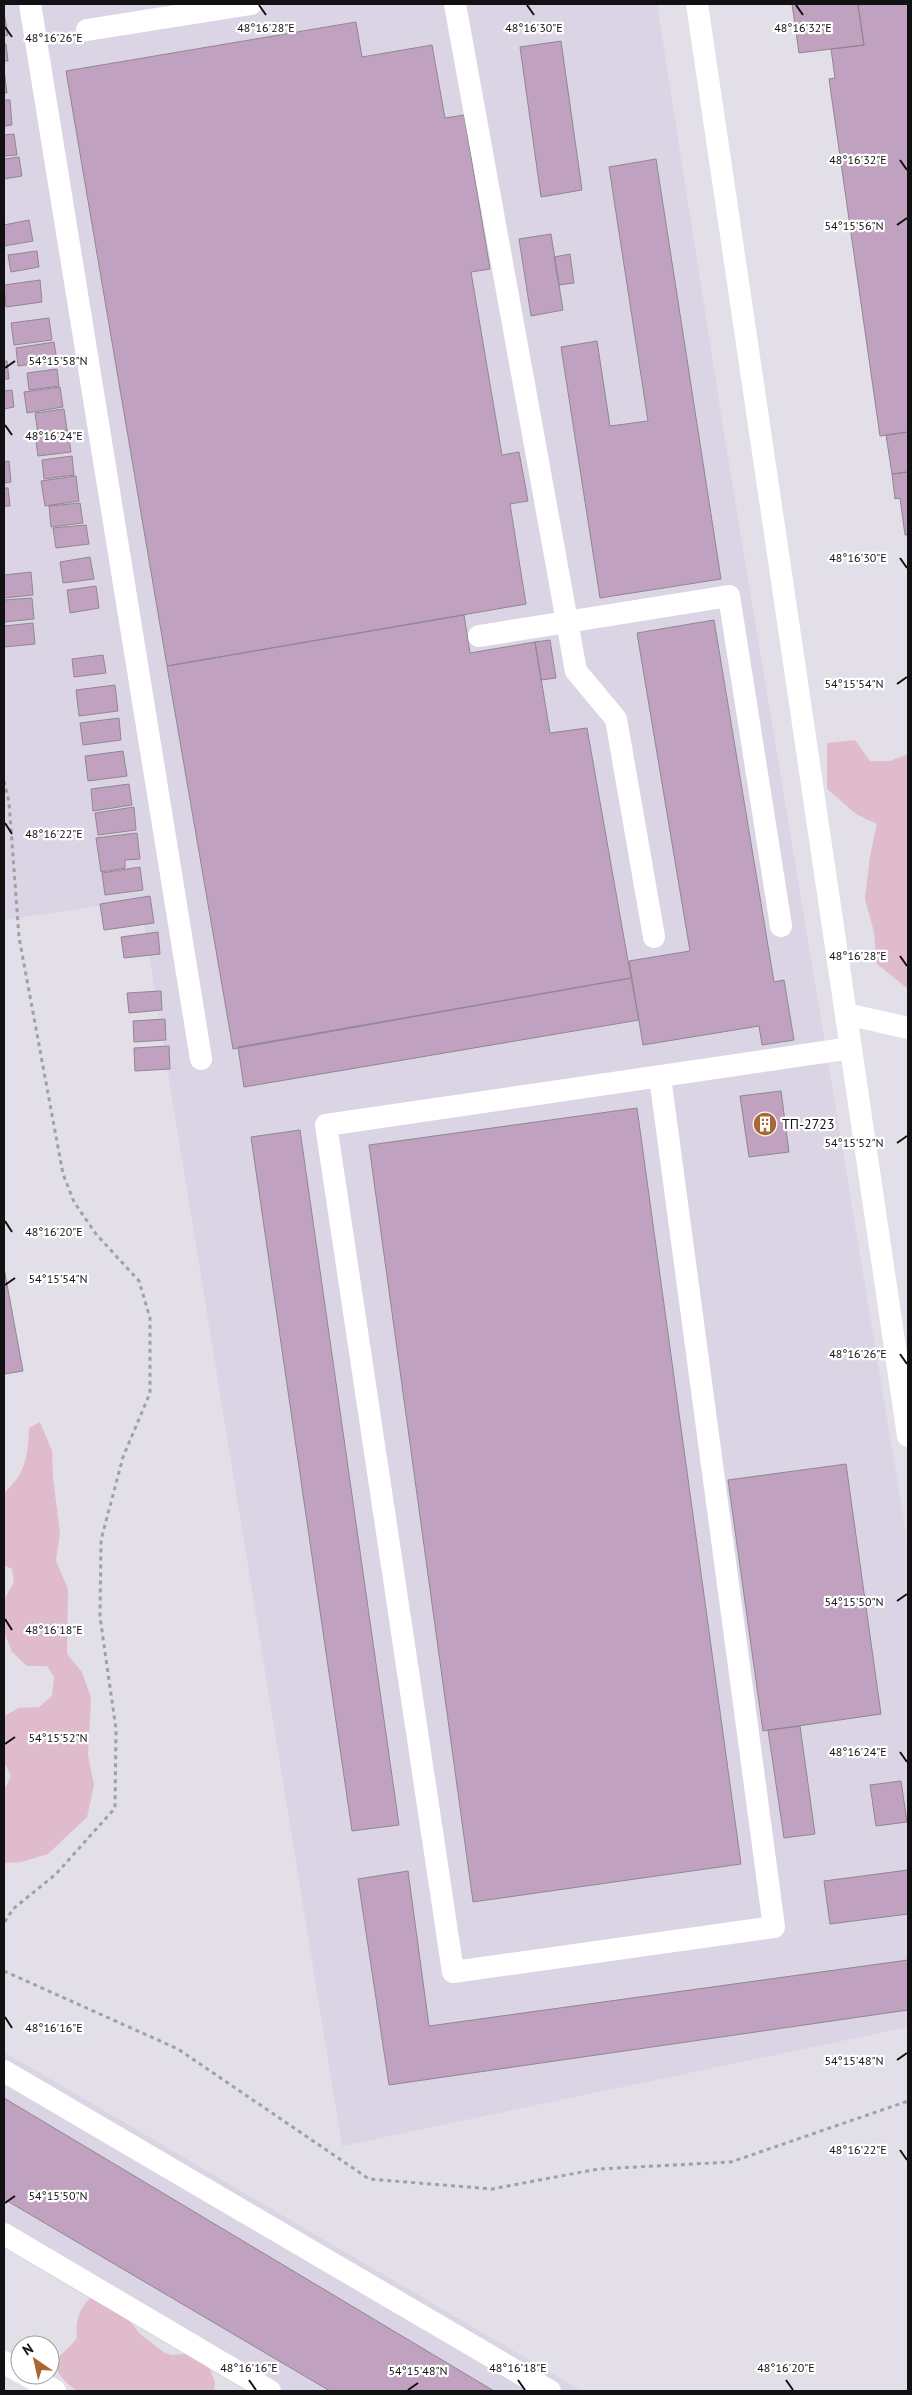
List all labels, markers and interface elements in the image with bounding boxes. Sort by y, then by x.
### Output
text: 48°16'28"E [237,20,295,35]
text: 48°16'30"E [505,20,563,35]
text: 48°16'32"E [774,20,832,35]
text: 48°16'26"E [25,30,83,45]
text: 48°16'32"E [829,152,887,167]
text: 54°15'56"N [824,218,884,233]
text: 54°15'58"N [28,353,88,368]
text: 48°16'24"E [25,428,83,443]
text: 48°16'30"E [829,550,887,565]
text: 54°15'54"N [824,676,884,691]
text: 48°16'22"E [25,826,83,841]
text: 48°16'28"E [829,948,887,963]
building icon: ТП-2723 [752,1111,778,1137]
place label: ТП-2723 [782,1115,835,1133]
text: 54°15'52"N [824,1135,884,1150]
text: 48°16'20"E [25,1224,83,1239]
text: 54°15'54"N [28,1271,88,1286]
text: 48°16'26"E [829,1346,887,1361]
text: 54°15'50"N [824,1594,884,1609]
text: 48°16'18"E [25,1622,83,1637]
text: 54°15'52"N [28,1730,88,1745]
text: 48°16'24"E [829,1744,887,1759]
text: 48°16'16"E [25,2020,83,2035]
text: 54°15'48"N [824,2053,884,2068]
text: 48°16'22"E [829,2142,887,2157]
text: 54°15'50"N [28,2188,88,2203]
north arrow [10,2335,60,2385]
text: N [19,2339,37,2359]
text: 48°16'16"E [220,2360,278,2375]
text: 48°16'18"E [489,2360,547,2375]
text: 48°16'20"E [757,2360,815,2375]
text: 54°15'48"N [388,2363,448,2378]

